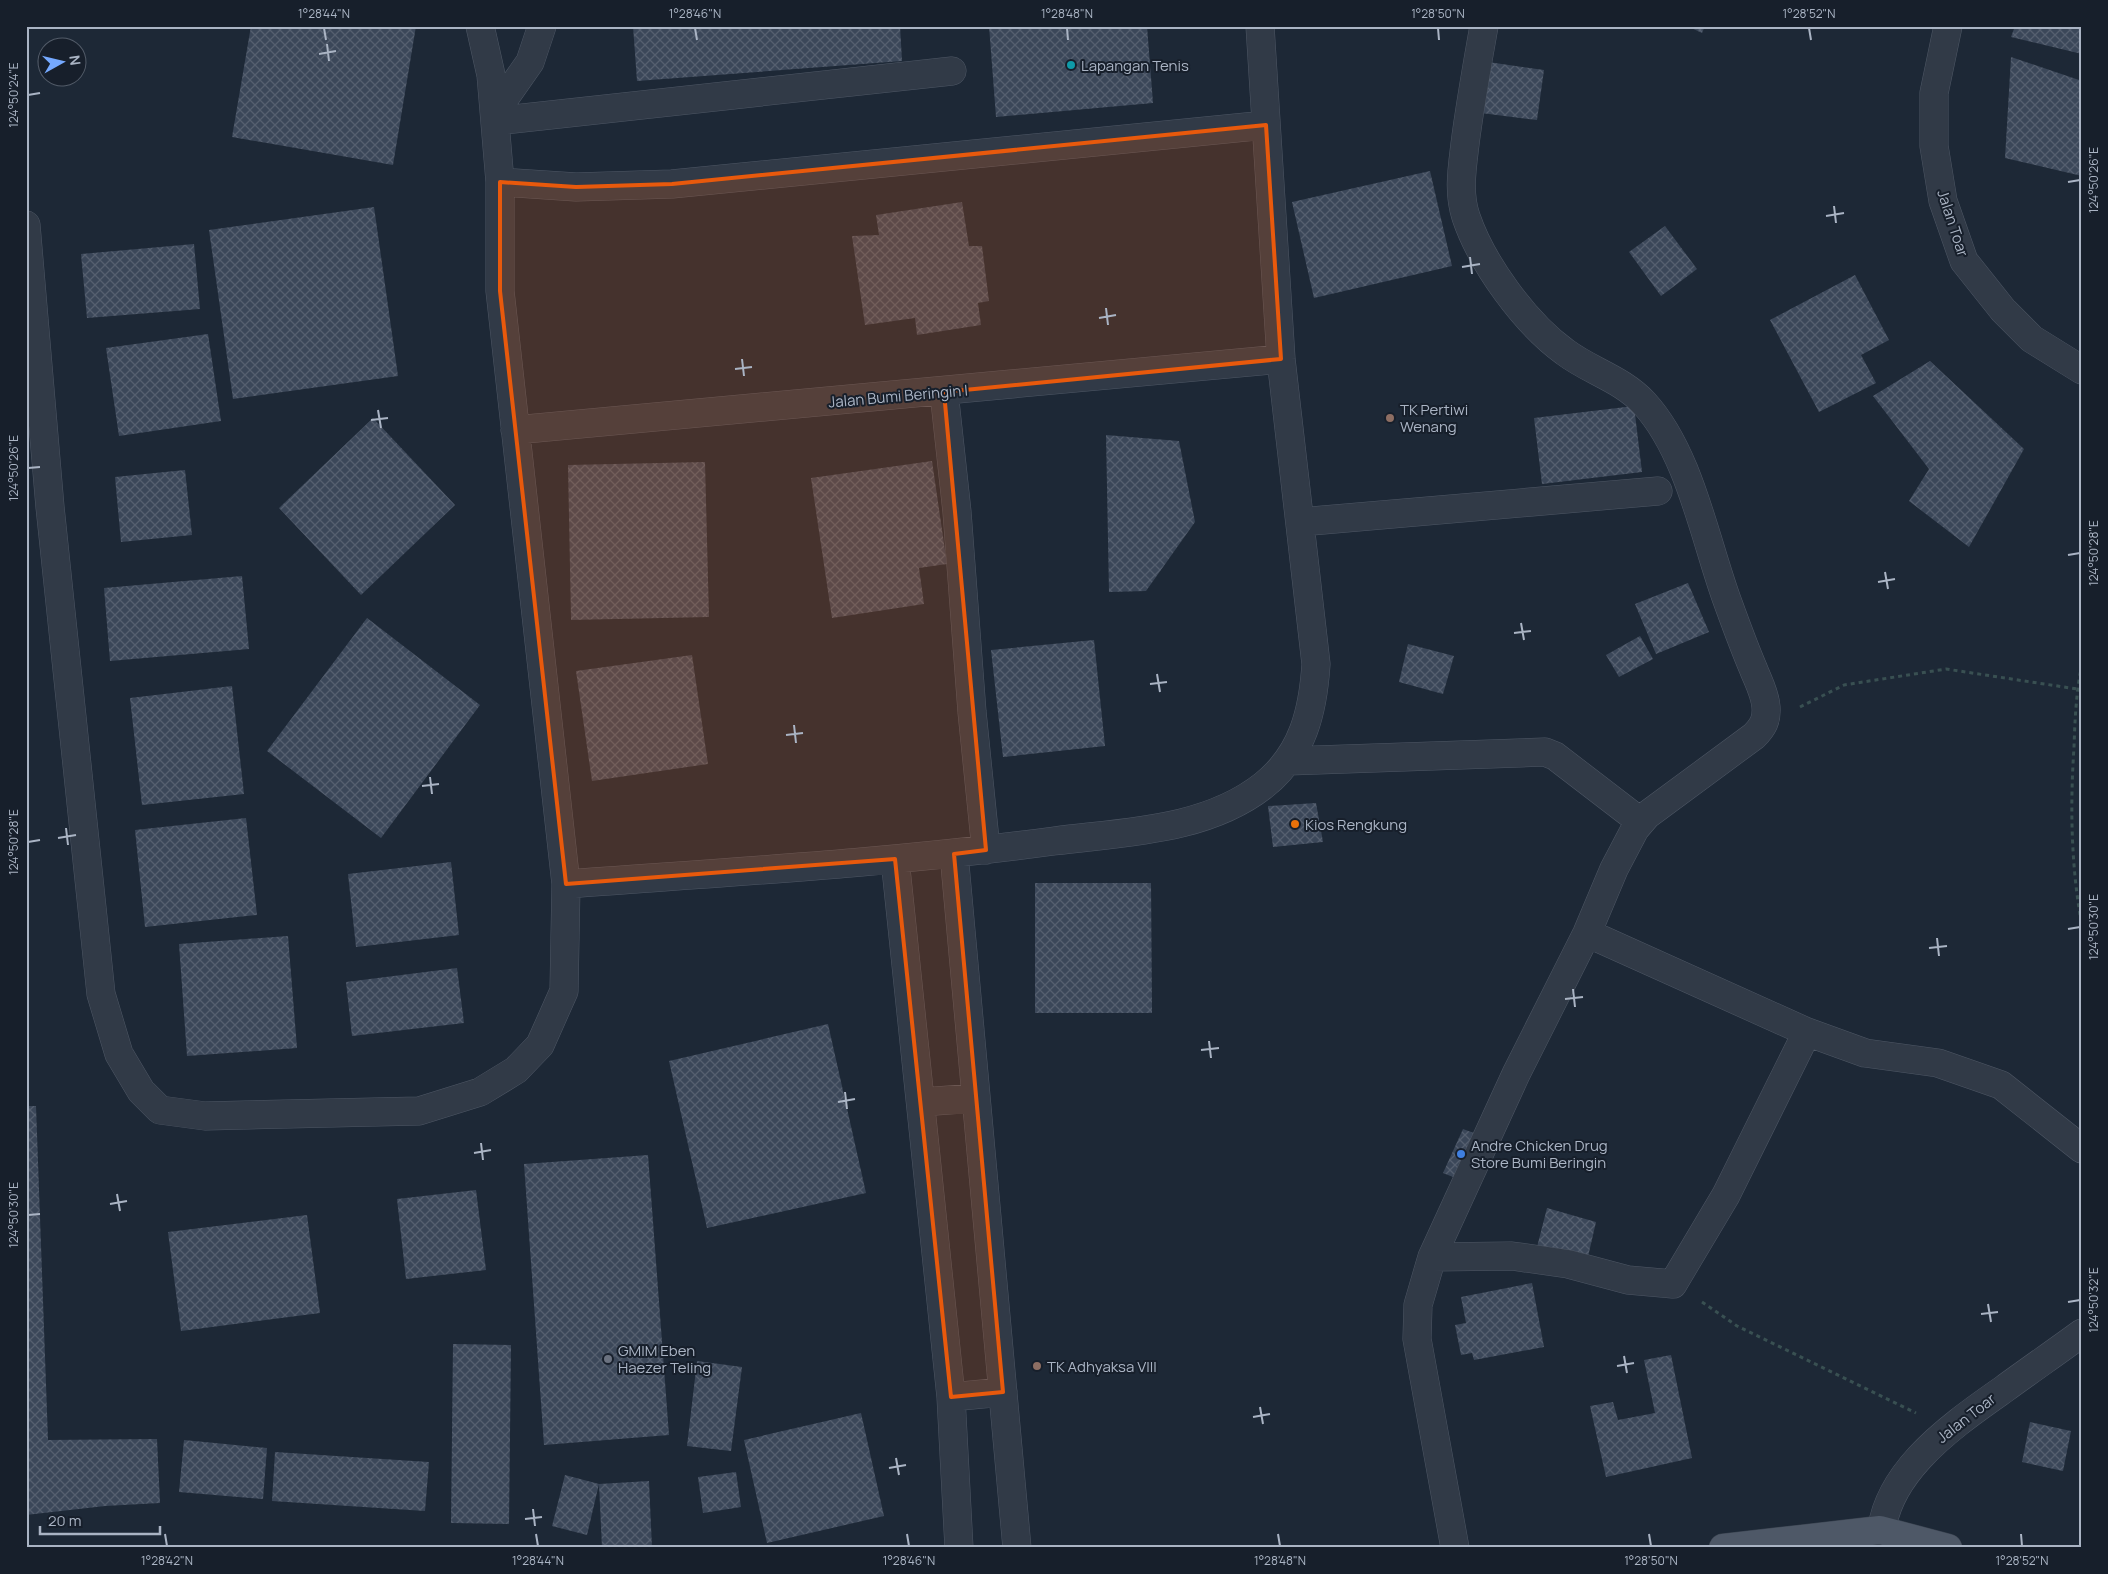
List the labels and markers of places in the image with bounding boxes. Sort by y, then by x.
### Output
place label: Lapangan Tenis [1081,55,1189,76]
marker: Lapangan Tenis [1065,59,1077,71]
place label: TK Pertiwi Wenang [1400,399,1468,437]
marker: TK Pertiwi Wenang [1384,412,1396,424]
place label: Kios Rengkung [1305,814,1407,835]
marker: Kios Rengkung [1289,818,1301,830]
place label: Andre Chicken Drug Store Bumi Beringin [1471,1135,1608,1173]
marker: Andre Chicken Drug Store Bumi Beringin [1455,1148,1467,1160]
place label: GMIM Eben Haezer Teling [618,1340,711,1378]
marker: GMIM Eben Haezer Teling [602,1353,614,1365]
place label: TK Adhyaksa VIII [1047,1356,1157,1377]
marker: TK Adhyaksa VIII [1031,1360,1043,1372]

